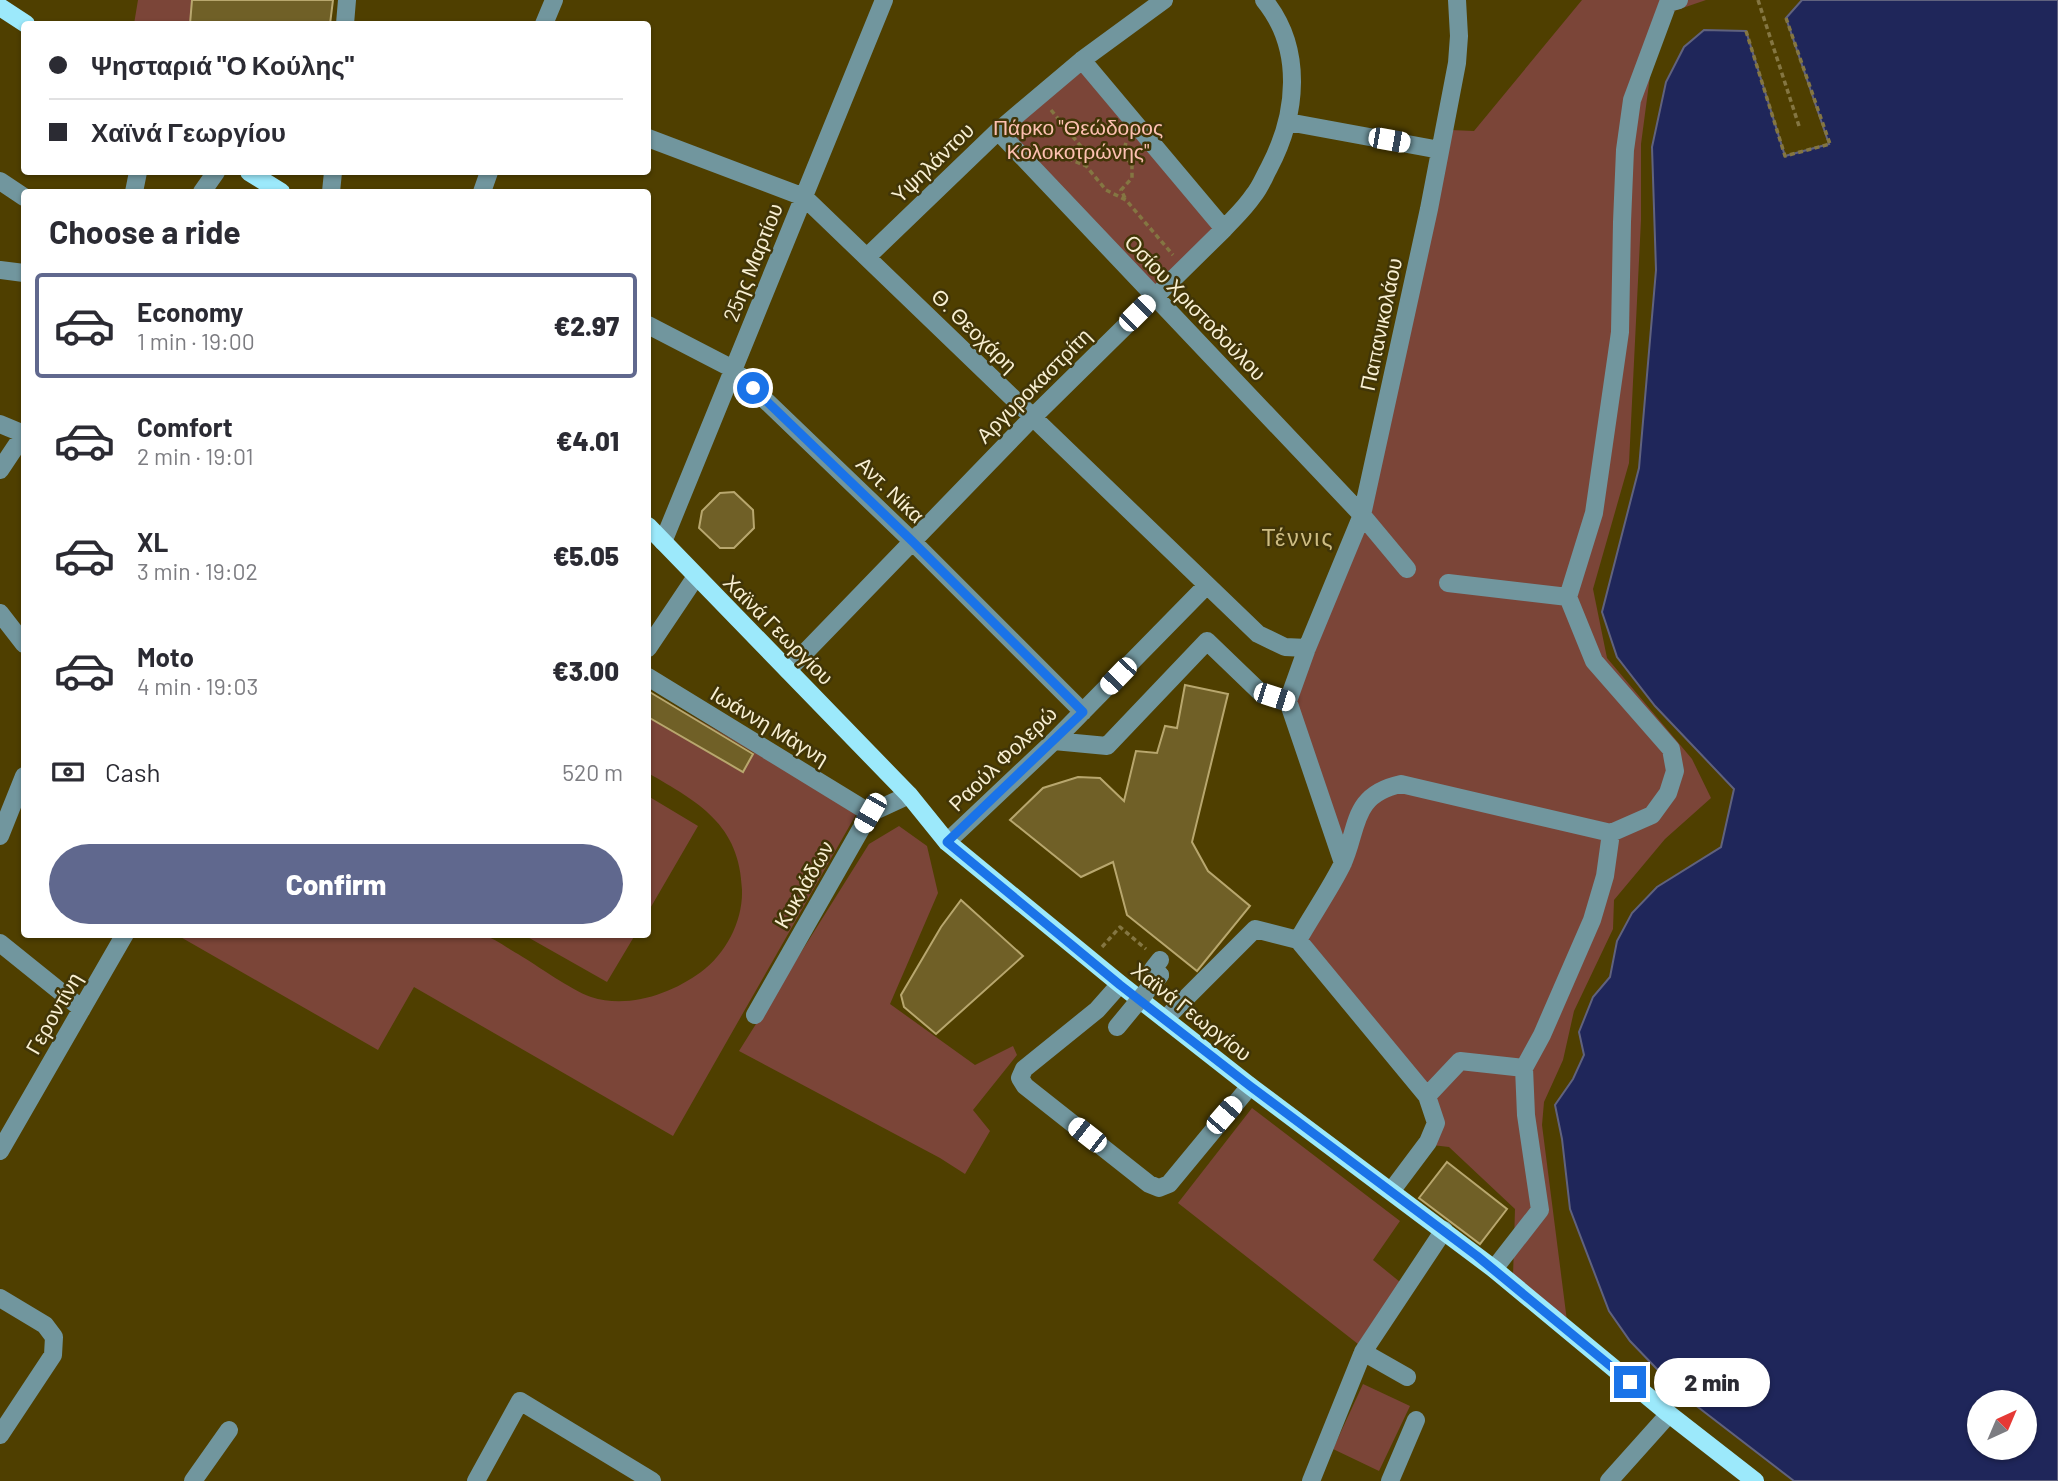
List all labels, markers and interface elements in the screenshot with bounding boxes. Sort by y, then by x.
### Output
text: Ψησταριά "Ο Κούλης" [91,49,354,80]
park label: Πάρκο "Θεώδορος Κολοκοτρώνης" [993,114,1163,163]
text: Χαϊνά Γεωργίου [91,116,286,147]
street label: Υψηλάντου [886,117,978,207]
car [1367,126,1412,154]
street label: 25ης Μαρτίου [717,199,787,325]
text: Choose a ride [49,212,241,250]
street label: Οσίου Χριστοδούλου [1120,229,1272,385]
street label: Παπανικολάου [1354,255,1406,393]
street label: Θ. Θεοχάρη [927,283,1023,377]
car [1115,291,1160,335]
icon: car [53,294,116,357]
text: Economy [137,296,243,327]
text: €2.97 [554,310,619,341]
street label: Αργυροκαστρίτη [970,322,1096,448]
text: 1 min · 19:00 [137,327,255,355]
route start [737,372,769,404]
icon: car [53,409,116,472]
text: Comfort [137,411,233,442]
text: €4.01 [556,425,619,456]
text: 2 min · 19:01 [137,442,253,470]
street label: Αντ. Νίκα [852,451,930,527]
district label: Τέννις [1262,523,1334,551]
icon: car [53,524,116,587]
text: XL [137,526,168,557]
text: €5.05 [553,540,619,571]
text: 3 min · 19:02 [137,557,258,585]
street label: Χαϊνά Γεωργίου [719,569,839,689]
icon: car [53,639,116,702]
text: Moto [137,641,194,672]
car [1096,654,1141,698]
text: €3.00 [552,655,619,686]
text: 4 min · 19:03 [137,672,258,700]
street label: Ιωάννη Μὰγνη [706,680,834,770]
car [1251,681,1298,713]
street label: Ραούλ Φολερώ [943,700,1061,816]
icon: cash [49,753,87,791]
text: Cash [105,756,160,787]
text: 520 m [562,758,623,786]
car [851,790,890,836]
street label: Κυκλάδων [768,836,838,932]
button: Confirm [49,844,623,924]
street label: Χαϊνά Γεωργίου [1127,956,1257,1066]
street label: Γεροντίνη [20,968,86,1058]
car [1203,1092,1246,1138]
car [1064,1114,1111,1156]
callout: 2 min [1654,1358,1770,1406]
route end [1614,1366,1646,1398]
text: 2 min [1684,1368,1740,1396]
north arrow [1967,1390,2037,1460]
map controls [1967,1390,2037,1460]

